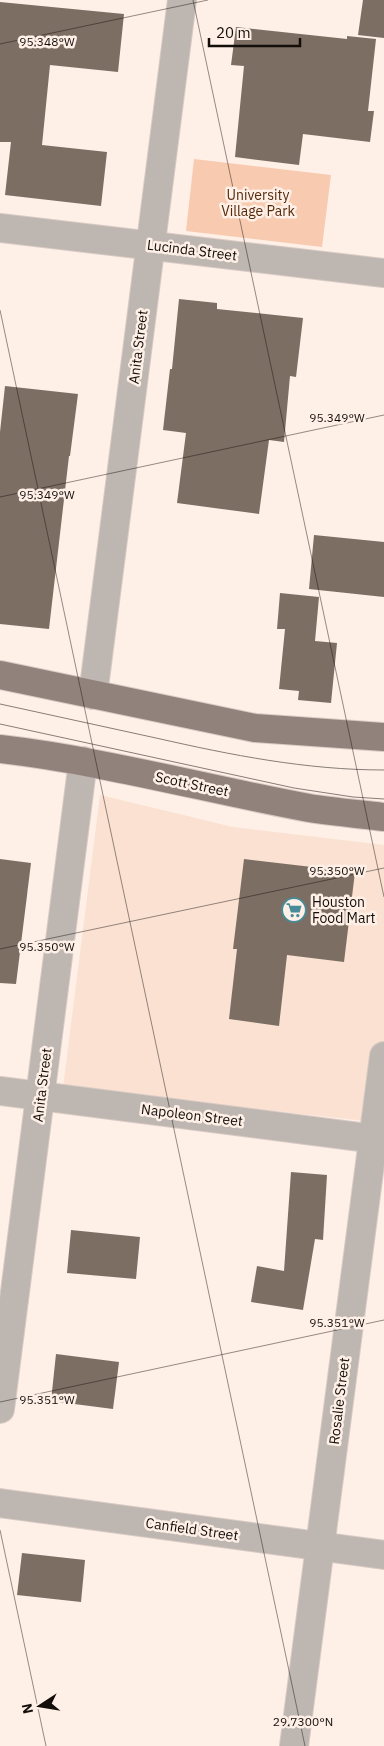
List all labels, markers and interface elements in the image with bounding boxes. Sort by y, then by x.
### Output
scale bar [209,15,300,47]
text: 20 m [216,23,251,42]
text: 95.348°W [19,34,75,49]
park label: University Village Park [221,186,295,220]
street label: Lucinda Street [146,236,238,264]
street label: Anita Street [125,309,151,385]
text: 95.349°W [309,410,365,425]
text: 95.349°W [19,487,75,502]
street label: Scott Street [154,767,230,801]
text: 95.350°W [309,863,365,878]
place label: Houston Food Mart [312,893,376,927]
supermarket icon: Houston Food Mart [281,897,307,923]
text: 95.350°W [19,939,75,954]
street label: Anita Street [29,1047,55,1123]
street label: Napoleon Street [140,1100,244,1130]
text: 95.351°W [309,1315,365,1330]
street label: Rosalie Street [325,1356,353,1446]
text: 95.351°W [19,1392,75,1407]
street label: Canfield Street [145,1514,240,1544]
north arrow [15,1681,65,1731]
text: N [17,1702,37,1716]
text: 29.7300°N [273,1714,333,1729]

